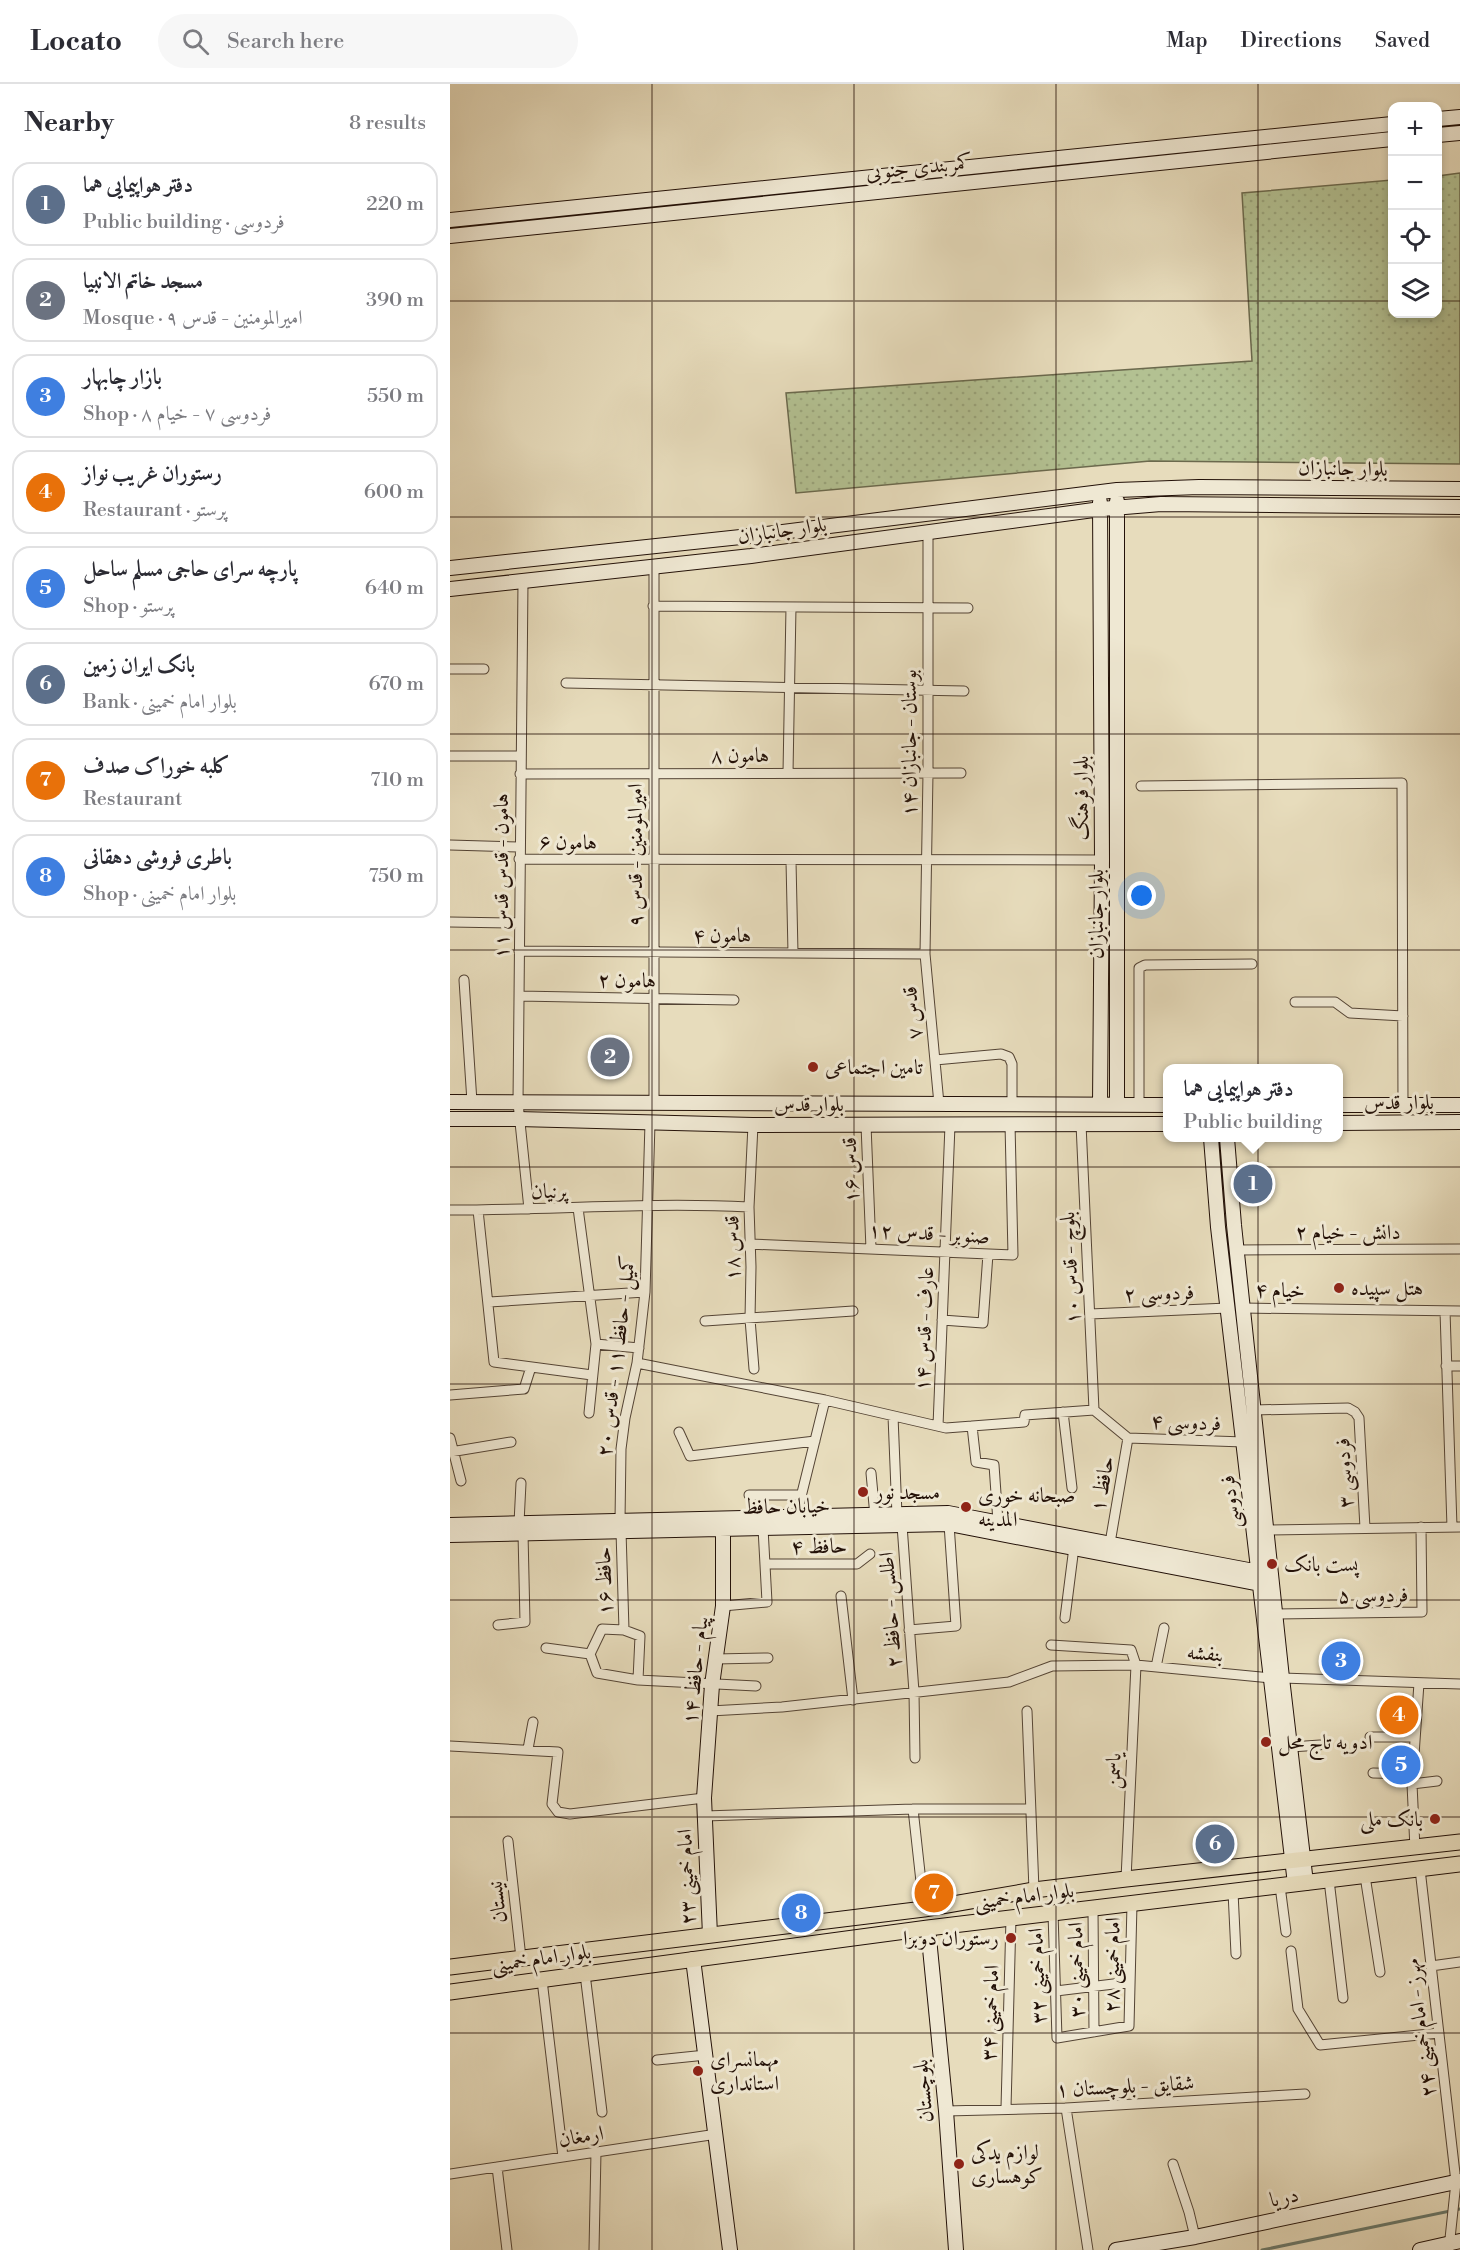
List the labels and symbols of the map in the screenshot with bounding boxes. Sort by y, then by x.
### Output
street label: کمربندی جنوبی [864,149,974,188]
street label: بلوار جانبازان [1298,455,1388,483]
street label: بلوار جانبازان [736,512,828,550]
street label: بوستان - جانبازان ۱۴ [897,669,923,817]
street label: هامون ۸ [711,743,769,769]
street label: بلوار فرهنگ [1068,755,1095,841]
street label: امیرالمومنین - قدس ۹ [623,783,649,927]
street label: هامون - قدس قدس ۱۱ [489,793,515,959]
street label: هامون ۶ [539,829,597,857]
street label: بلوار جانبازان [1084,869,1110,959]
your location [1127,881,1156,910]
street label: هامون ۴ [693,923,751,949]
street label: هامون ۲ [598,967,656,995]
street label: قدس ۷ [897,985,929,1041]
pin: 2 [590,1034,630,1080]
place label: تامین اجتماعی [825,1055,924,1081]
marker: تامین اجتماعی [806,1060,820,1074]
street label: بلوار قدس [1364,1090,1434,1116]
street label: بلوار قدس [774,1092,844,1118]
street label: قدس ۱۶ [837,1137,865,1203]
pin: 1 [1234,1162,1272,1206]
street label: پرنیان [531,1179,570,1205]
street label: بلوچ - قدس ۱۰ [1055,1211,1092,1325]
street label: قدس ۱۸ [719,1215,747,1281]
street label: صنوبر - قدس ۱۲ [868,1218,990,1250]
street label: دانش - خیام ۲ [1295,1220,1401,1250]
street label: کمیل - حافظ ۱۱ - قدس ۲۰ [592,1254,643,1458]
street label: عارف - قدس ۱۴ [910,1266,940,1392]
place label: هتل سپیده [1351,1276,1423,1303]
street label: خیام ۴ [1255,1278,1305,1308]
street label: فردوسی ۲ [1123,1280,1195,1309]
marker: هتل سپیده [1332,1281,1346,1295]
street label: فردوسی ۴ [1150,1409,1222,1438]
street label: فردوسی ۳ [1330,1437,1361,1509]
street label: حافظ ۱ [1085,1454,1121,1514]
street label: فردوسی [1215,1473,1248,1530]
place label: مسجد نور [873,1480,940,1506]
place label: صبحانه خوری المدینه [978,1483,1076,1533]
marker: مسجد نور [856,1485,870,1499]
street label: خیابان حافظ [742,1493,830,1521]
marker: صبحانه خوری المدینه [959,1500,973,1514]
street label: حافظ ۴ [791,1534,847,1560]
street label: حافظ ۱۶ [591,1546,619,1616]
street label: اطلس - حافظ ۲ [874,1551,908,1669]
place label: پست بانک [1284,1552,1360,1578]
marker: پست بانک [1265,1557,1279,1571]
street label: فردوسی ۵ [1338,1582,1408,1611]
street label: پیام - حافظ ۱۴ [677,1614,719,1726]
pin: 3 [1322,1638,1360,1684]
street label: بنفشه [1186,1639,1224,1669]
pin: 4 [1380,1692,1418,1738]
place label: ادویه تاج محل [1278,1730,1372,1761]
marker: ادویه تاج محل [1259,1735,1273,1749]
pin: 5 [1382,1742,1420,1788]
street label: یاسمن [1100,1751,1128,1790]
place label: بانک ملی [1360,1807,1423,1835]
marker: بانک ملی [1428,1812,1442,1826]
pin: 6 [1196,1822,1234,1866]
street label: امام خمینی ۲۳ [672,1828,706,1925]
pin: 7 [914,1870,954,1916]
street label: بلوار امام خمینی [973,1878,1076,1920]
street label: نیستان [482,1879,513,1925]
pin: 8 [782,1890,820,1936]
street label: امام خمینی ۲۸ [1099,1917,1131,2013]
street label: امام خمینی ۳۰ [1063,1922,1095,2018]
place label: رستوران دوبرا [903,1926,999,1952]
street label: امام خمینی ۳۲ [1023,1927,1057,2024]
marker: رستوران دوبرا [1004,1931,1018,1945]
street label: بلوار امام خمینی [490,1939,593,1983]
street label: مهرز - امام خمینی ۲۴ [1400,1957,1446,2099]
street label: امام خمینی ۳۴ [976,1965,1010,2062]
place label: مهمانسرای استانداری [710,2047,779,2097]
street label: بلوچستان [908,2058,940,2124]
marker: مهمانسرای استانداری [691,2064,705,2078]
street label: شقایق - بلوچستان ۱ [1055,2070,1195,2104]
street label: ارمغان [557,2121,606,2153]
place label: لوازم یدکی کوهساری [971,2139,1043,2190]
marker: لوازم یدکی کوهساری [952,2157,966,2171]
street label: دریا [1267,2182,1301,2214]

